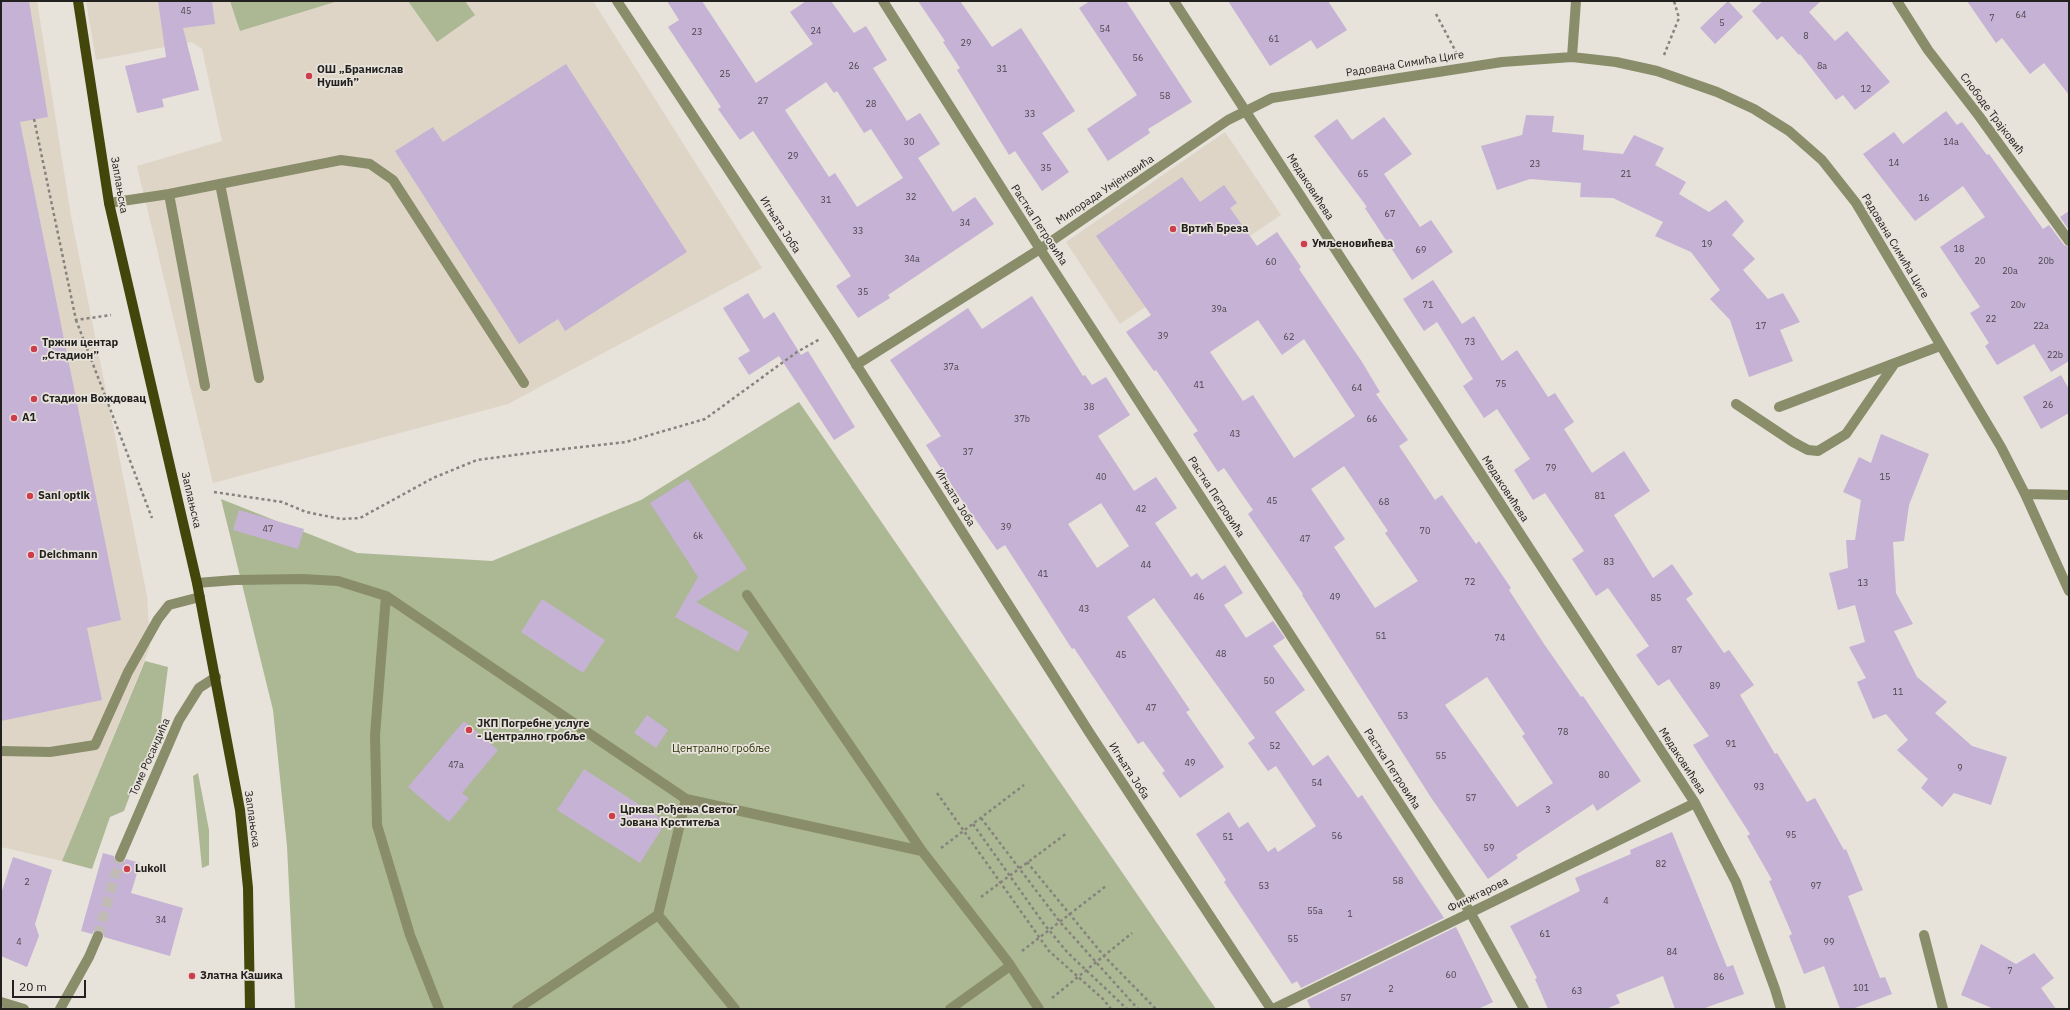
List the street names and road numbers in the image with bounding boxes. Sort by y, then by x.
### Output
street label: Радована Симића Циге [1345,48,1465,80]
street label: Слободе Трајковић [1957,71,2027,157]
street label: Медаковићева [1284,151,1336,223]
street label: Милорада Умјеновића [1054,152,1156,228]
street label: Заплањска [108,156,130,214]
street label: Растка Петровића [1008,182,1070,268]
street label: Радована Симића Циге [1859,191,1931,301]
street label: Игњата Јоба [757,194,803,256]
street label: Медаковићева [1479,453,1531,525]
street label: Растка Петровића [1185,454,1247,540]
street label: Игњата Јоба [932,467,978,529]
street label: Заплањска [178,471,204,529]
street label: Томе Росандића [127,716,173,798]
street label: Медаковићева [1656,725,1708,797]
street label: Растка Петровића [1361,726,1423,812]
street label: Игњата Јоба [1106,740,1152,802]
street label: Заплањска [241,790,263,848]
street label: Финжгарова [1446,875,1510,915]

